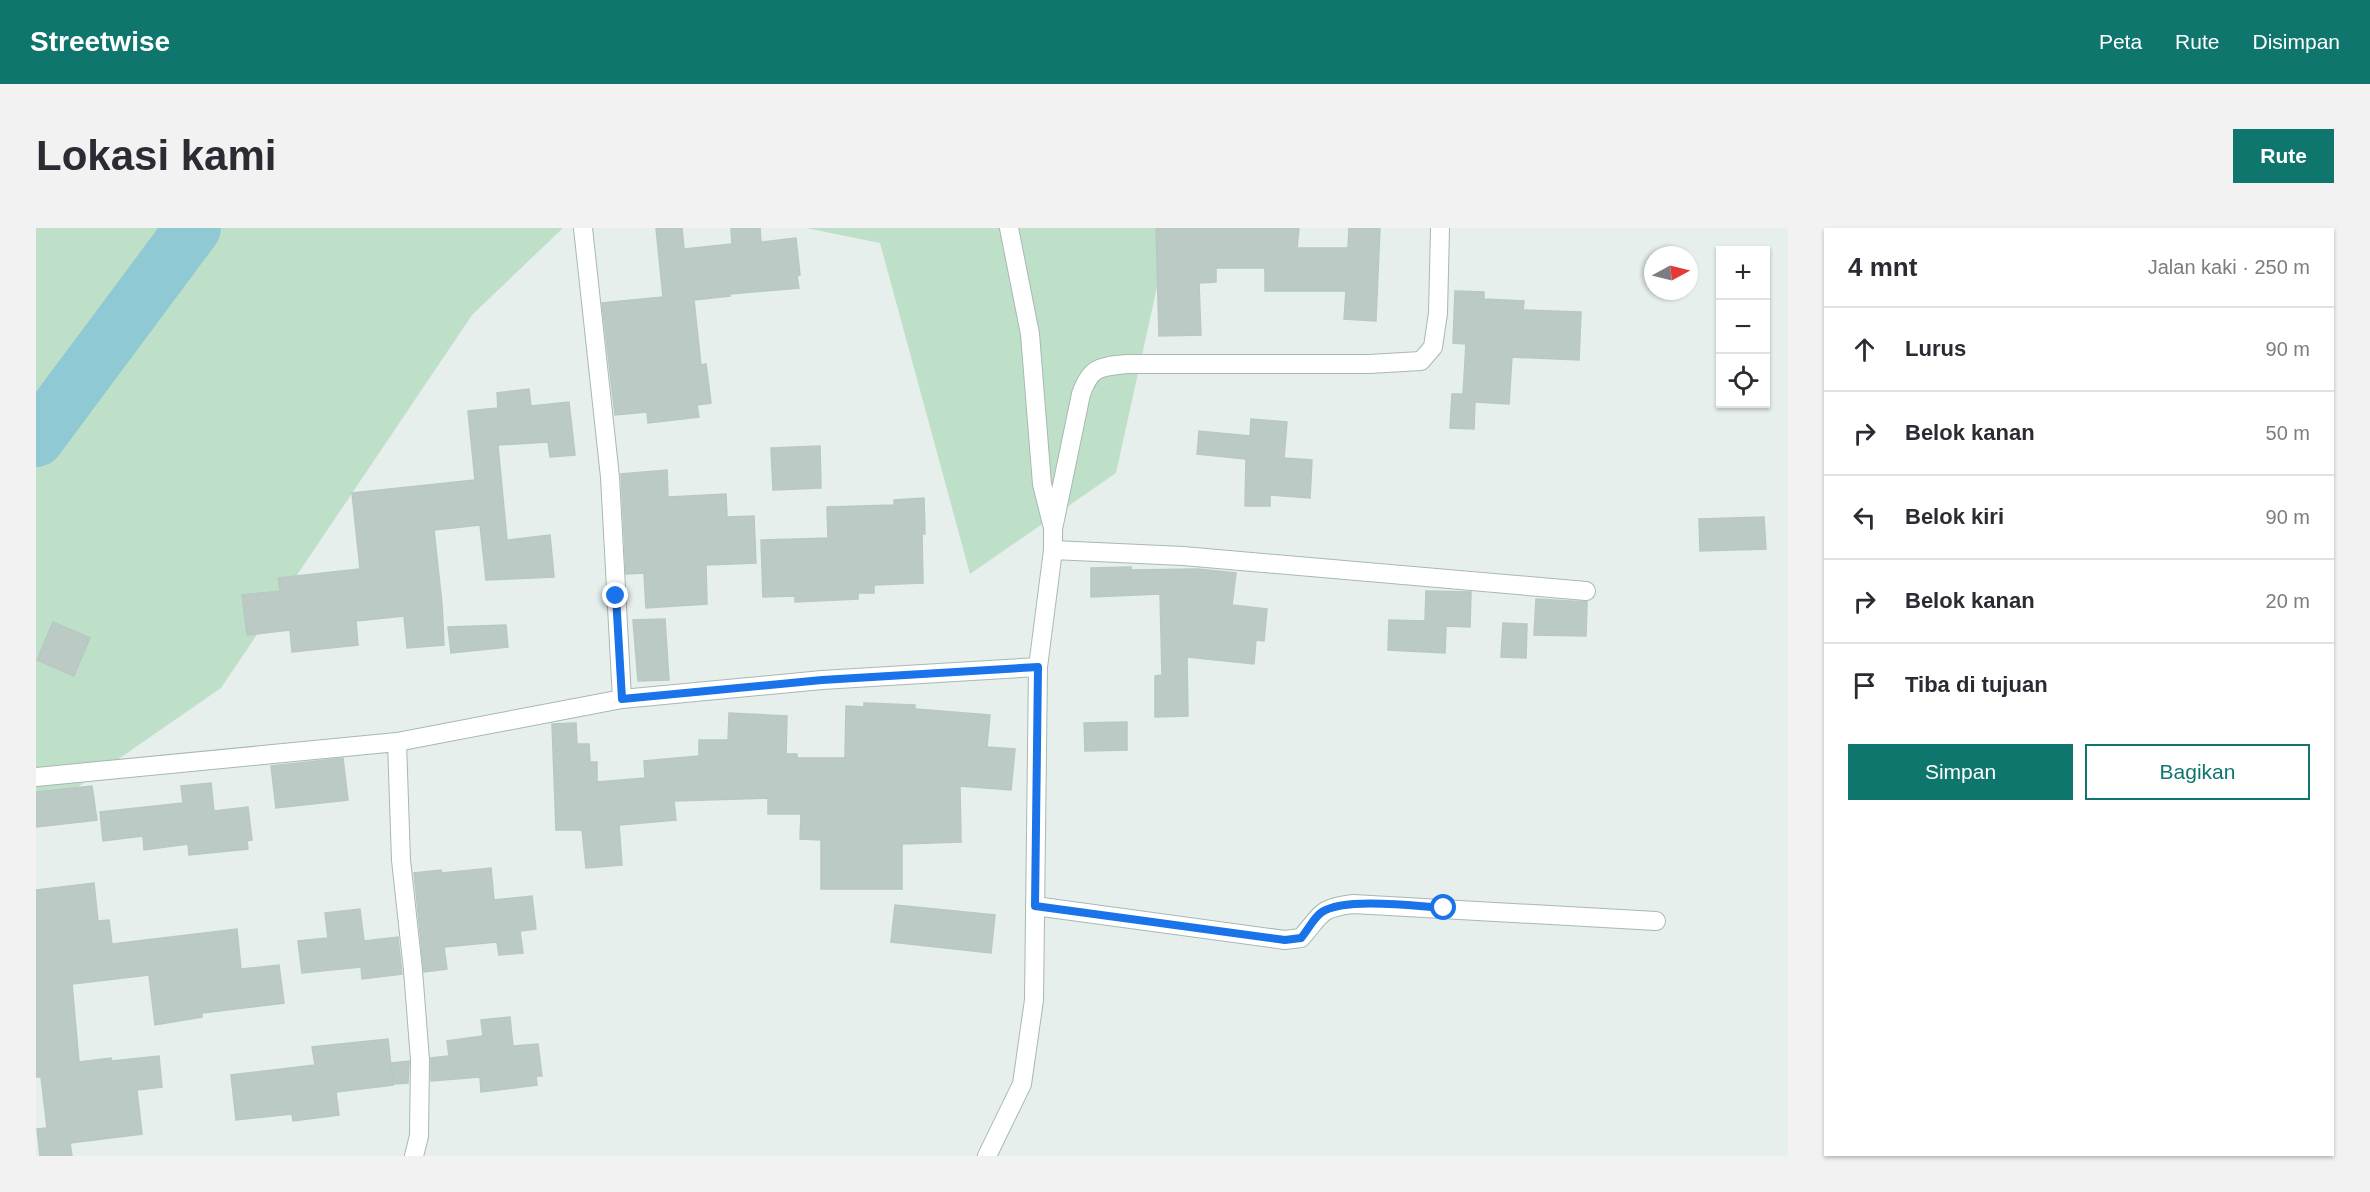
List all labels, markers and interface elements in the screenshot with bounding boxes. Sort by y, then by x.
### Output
text: Streetwise [30,26,170,57]
text: Peta [2099,30,2142,53]
text: Rute [2175,30,2219,53]
text: Disimpan [2252,30,2340,53]
button: Rute [2233,129,2334,183]
text: Lokasi kami [36,132,276,179]
north arrow [1644,246,1698,300]
map controls [1716,246,1770,408]
button: + [1716,246,1770,300]
text: 4 mnt [1848,252,1917,282]
text: Jalan kaki · 250 m [2148,256,2310,278]
button: − [1716,300,1770,354]
icon: ahead [1848,333,1881,366]
text: Lurus [1905,336,1966,361]
text: 90 m [2266,338,2310,360]
button: locate [1716,354,1770,408]
icon: right [1848,417,1881,450]
text: Belok kanan [1905,420,2035,445]
text: 50 m [2266,422,2310,444]
icon: left [1848,501,1881,534]
text: Belok kiri [1905,504,2004,529]
text: 90 m [2266,506,2310,528]
route end [602,582,628,608]
icon: right [1848,585,1881,618]
text: Belok kanan [1905,588,2035,613]
text: 20 m [2266,590,2310,612]
icon: arrive [1848,669,1881,702]
text: Tiba di tujuan [1905,672,2048,697]
button: Simpan [1848,744,2073,800]
button: Bagikan [2085,744,2310,800]
route start [1430,894,1456,920]

